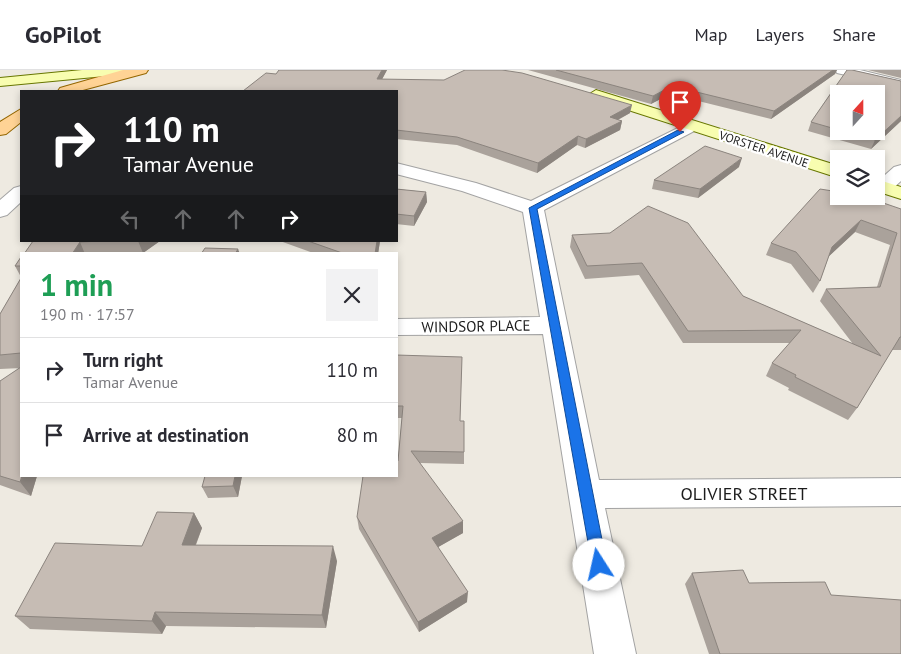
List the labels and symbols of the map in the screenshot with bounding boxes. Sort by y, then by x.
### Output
pin [659,81,701,132]
north arrow [830,85,885,140]
street label: VORSTER AVENUE [716,127,811,171]
street label: WINDSOR PLACE [421,316,531,336]
street label: OLIVIER STREET [680,482,808,505]
position arrow [572,538,624,590]

